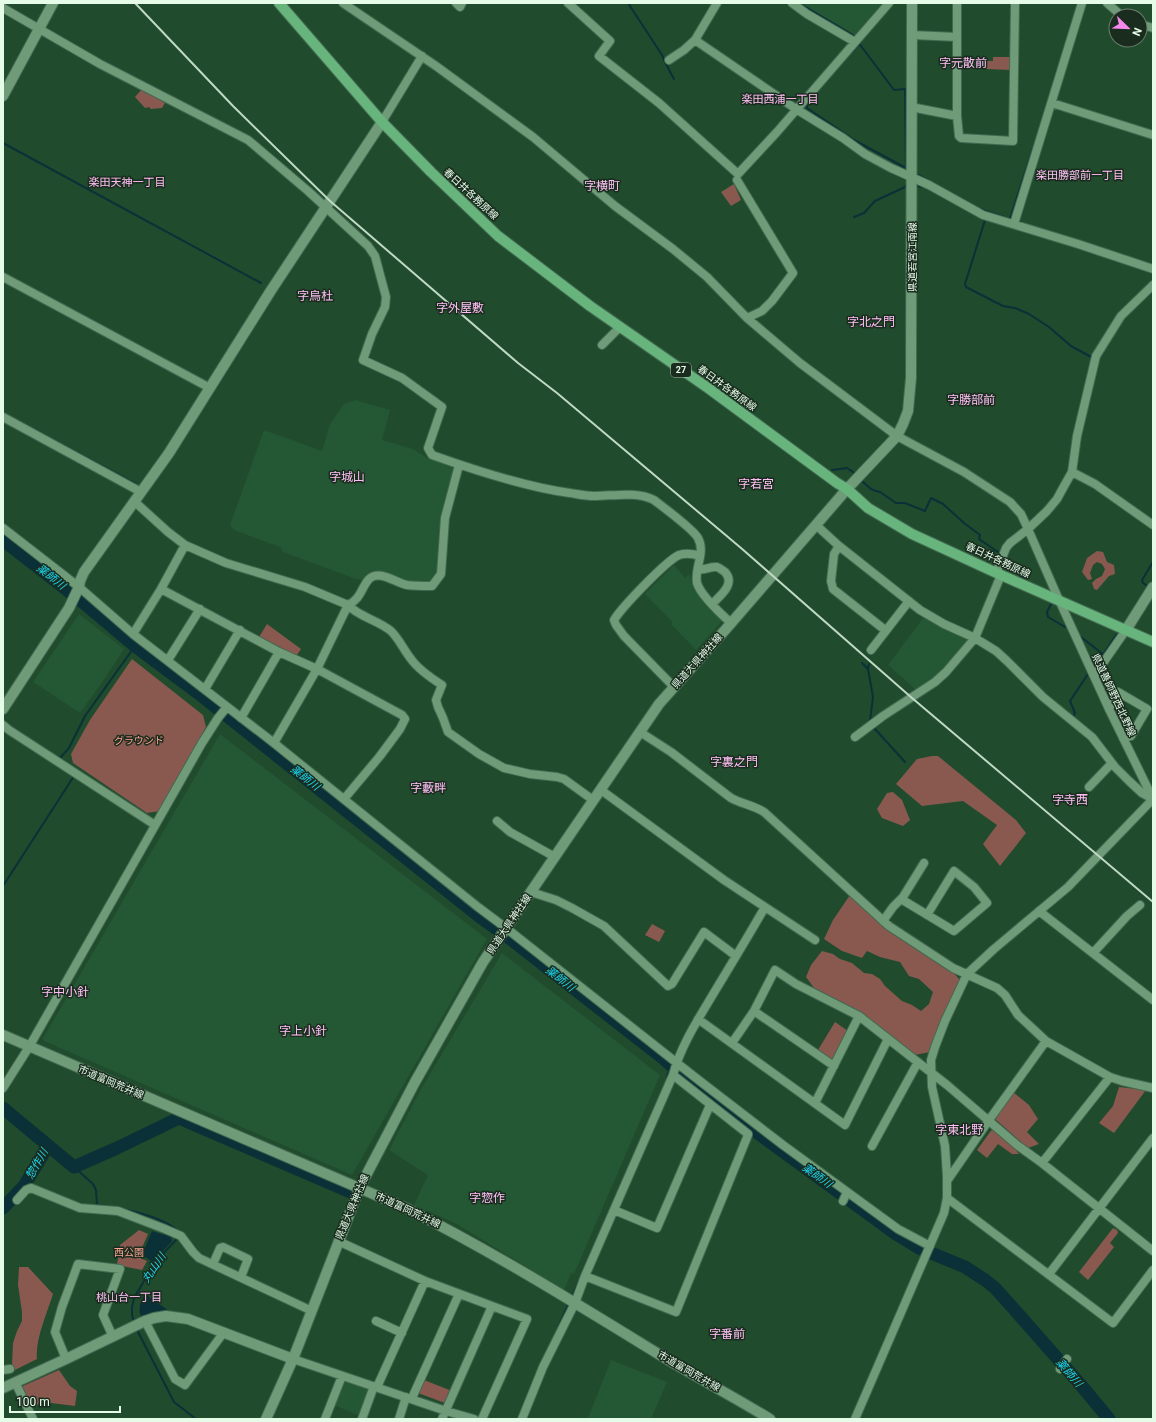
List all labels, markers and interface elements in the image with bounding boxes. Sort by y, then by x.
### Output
north arrow [1108,8,1148,48]
text: N [1129,26,1144,38]
district label: 字元散前 [939,56,987,70]
district label: 楽田西浦一丁目 [742,93,819,106]
street label: 春日井各務原線 [442,166,500,222]
district label: 楽田勝部前一丁目 [1036,169,1124,182]
district label: 楽田天神一丁目 [89,176,166,189]
district label: 字横町 [584,179,620,193]
street label: 県道若宮江南線 [907,222,918,292]
district label: 字烏杜 [297,289,333,303]
district label: 字外屋敷 [436,301,484,315]
district label: 字北之門 [847,315,895,329]
road number: 27 [671,363,691,377]
street label: 春日井各務原線 [695,363,759,413]
district label: 字勝部前 [947,393,995,407]
district label: 字城山 [329,470,365,484]
district label: 字若宮 [738,477,774,491]
street label: 春日井各務原線 [964,540,1032,580]
water label: 薬師川 [34,562,69,593]
street label: 県道大県神社線 [669,631,725,691]
street label: 県道善師野西北野線 [1090,652,1138,738]
park label: グラウンド [114,735,164,746]
district label: 字裏之門 [710,755,758,769]
water label: 薬師川 [288,763,323,794]
district label: 字藪畔 [410,781,446,795]
district label: 字寺西 [1052,793,1088,807]
street label: 県道大県神社線 [485,892,533,956]
water label: 薬師川 [543,964,578,995]
district label: 字中小針 [41,985,89,999]
district label: 字上小針 [279,1024,327,1038]
street label: 市道富岡荒井線 [77,1063,145,1101]
district label: 字東北野 [935,1123,983,1137]
water label: 惣作川 [23,1146,51,1182]
water label: 薬師川 [800,1161,835,1192]
street label: 県道大県神社線 [333,1173,371,1241]
street label: 市道富岡荒井線 [374,1190,442,1230]
district label: 字惣作 [469,1191,505,1205]
park label: 西公園 [114,1247,144,1258]
water label: 丸山川 [139,1250,169,1285]
district label: 桃山台一丁目 [96,1291,162,1304]
district label: 字番前 [709,1327,745,1341]
street label: 市道富岡荒井線 [656,1349,722,1393]
water label: 薬師川 [1053,1356,1085,1390]
scale bar [10,1388,120,1414]
text: 100 m [16,1395,50,1409]

